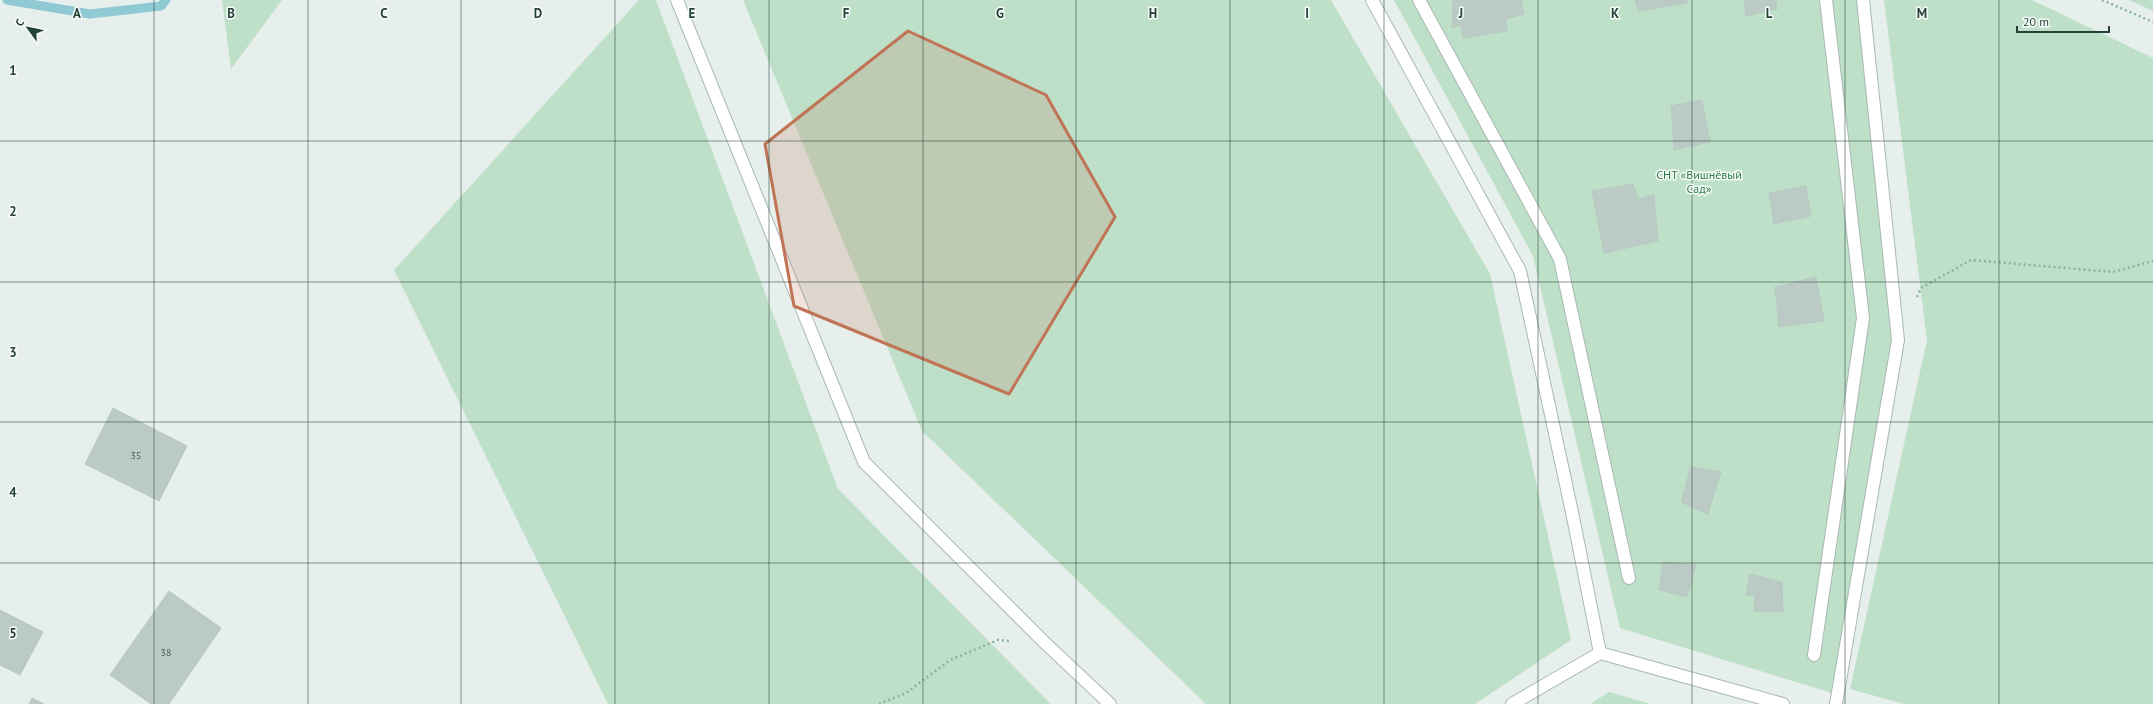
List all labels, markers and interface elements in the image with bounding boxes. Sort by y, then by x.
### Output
text: A [73,5,81,22]
text: B [227,5,235,22]
text: C [380,5,388,22]
text: D [534,5,542,22]
text: E [689,5,696,22]
text: F [843,5,850,22]
text: G [996,5,1004,22]
text: H [1149,5,1157,22]
text: I [1305,5,1309,22]
text: J [1458,5,1463,22]
text: K [1611,5,1619,22]
text: L [1766,5,1773,22]
text: M [1917,5,1927,22]
north arrow [8,8,48,48]
scale bar [2017,8,2109,34]
text: 20 m [2023,14,2049,29]
text: С [12,16,27,29]
text: 1 [9,62,17,79]
park label: СНТ «Вишнёвый Сад» [1656,167,1742,196]
text: 2 [9,203,17,220]
text: 3 [9,344,17,361]
house number: 35 [131,449,141,462]
text: 4 [9,484,17,501]
text: 5 [9,625,17,642]
house number: 38 [161,646,171,659]

